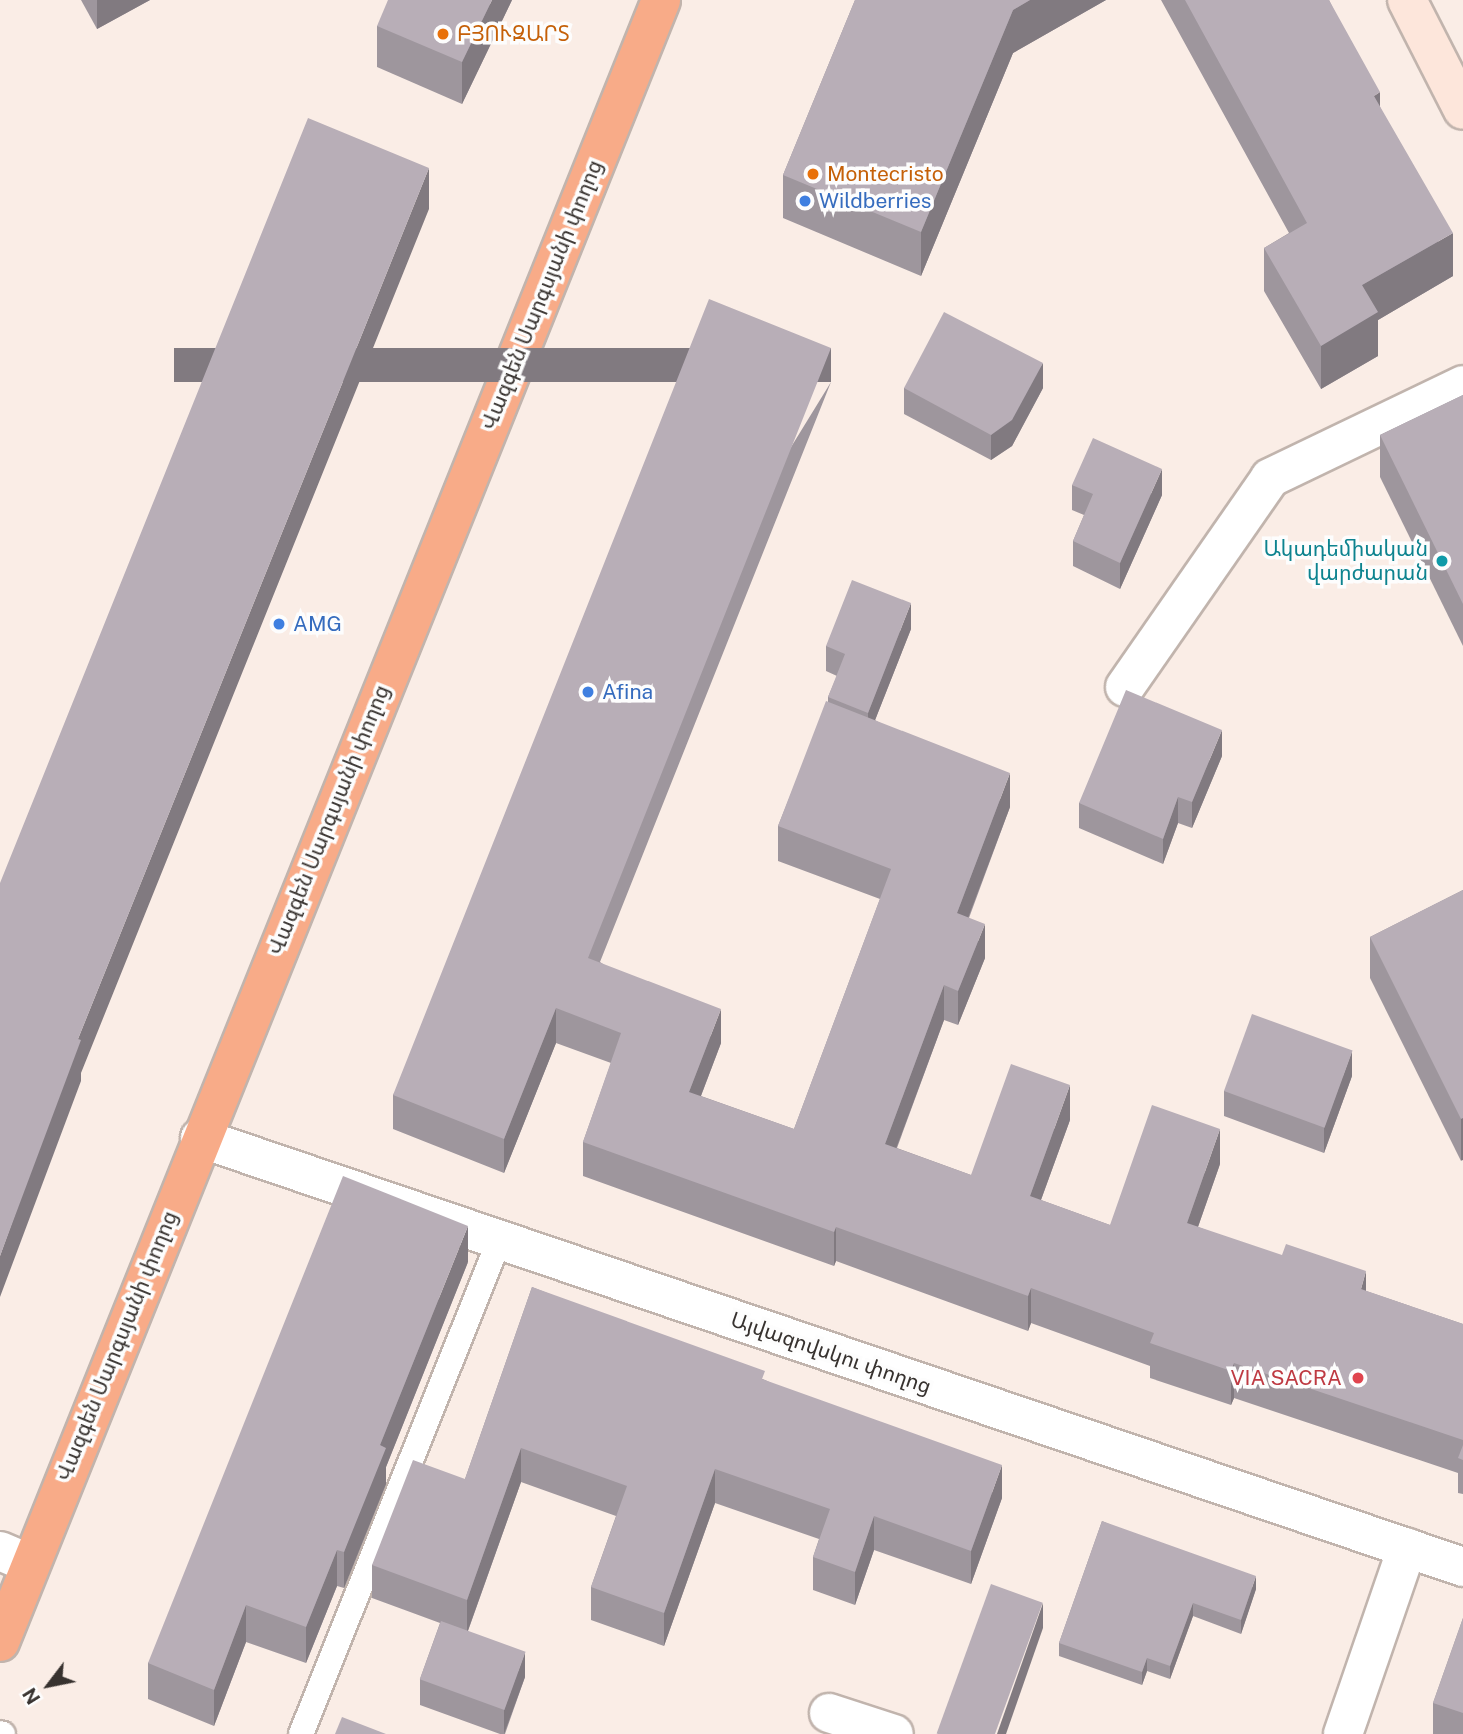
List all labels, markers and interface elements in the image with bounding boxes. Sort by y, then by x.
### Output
place label: ԲՅՈՒԶԱՐՏ [457,21,570,47]
marker: ԲՅՈՒԶԱՐՏ [435,26,451,42]
street label: Վազգեն Սարգսյանի փողոց [476,156,608,434]
place label: Montecristo [827,161,944,187]
marker: Montecristo [805,166,821,182]
place label: Wildberries [819,188,931,214]
marker: Wildberries [797,193,813,209]
place label: Ակադեմիական վարժարան [1263,536,1428,586]
marker: Ակադեմիական վարժարան [1434,553,1450,569]
place label: AMG [293,611,342,637]
marker: AMG [271,616,287,632]
place label: Afina [602,679,653,705]
street label: Վազգեն Սարգսյանի փողոց [263,681,395,959]
marker: Afina [580,684,596,700]
street label: Վազգեն Սարգսյանի փողոց [51,1207,183,1485]
street label: Այվազովսկու փողոց [727,1307,935,1399]
place label: VIA SACRA [1230,1365,1342,1391]
marker: VIA SACRA [1348,1368,1368,1388]
north arrow [14,1650,84,1720]
text: N [18,1684,44,1708]

